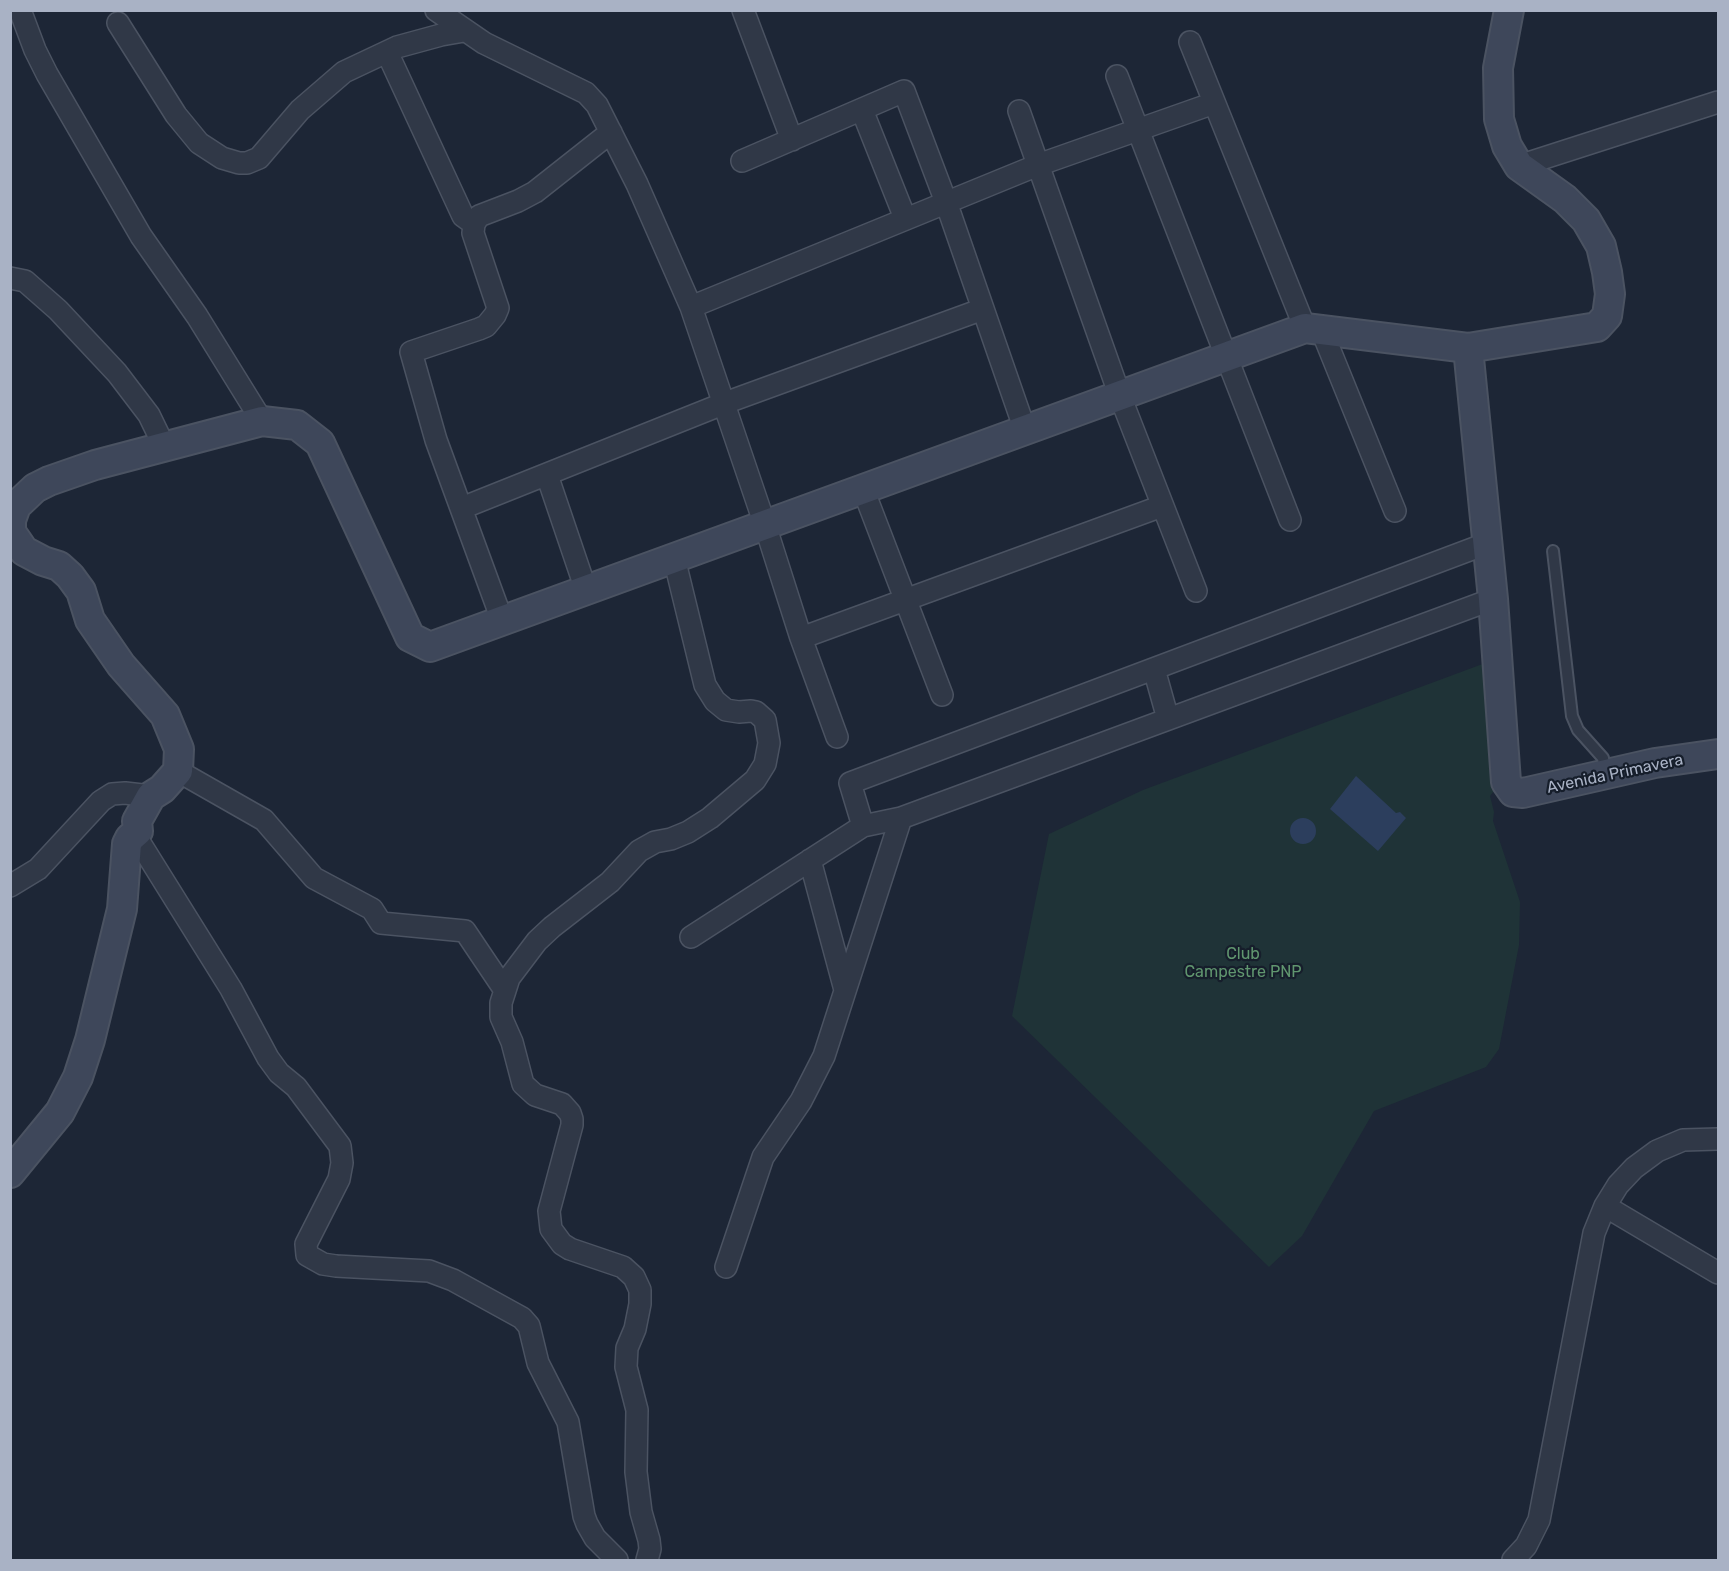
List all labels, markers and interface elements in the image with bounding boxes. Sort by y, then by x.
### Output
street label: Avenida Primavera [1545,750,1685,798]
park label: Club Campestre PNP [1184,944,1302,982]

